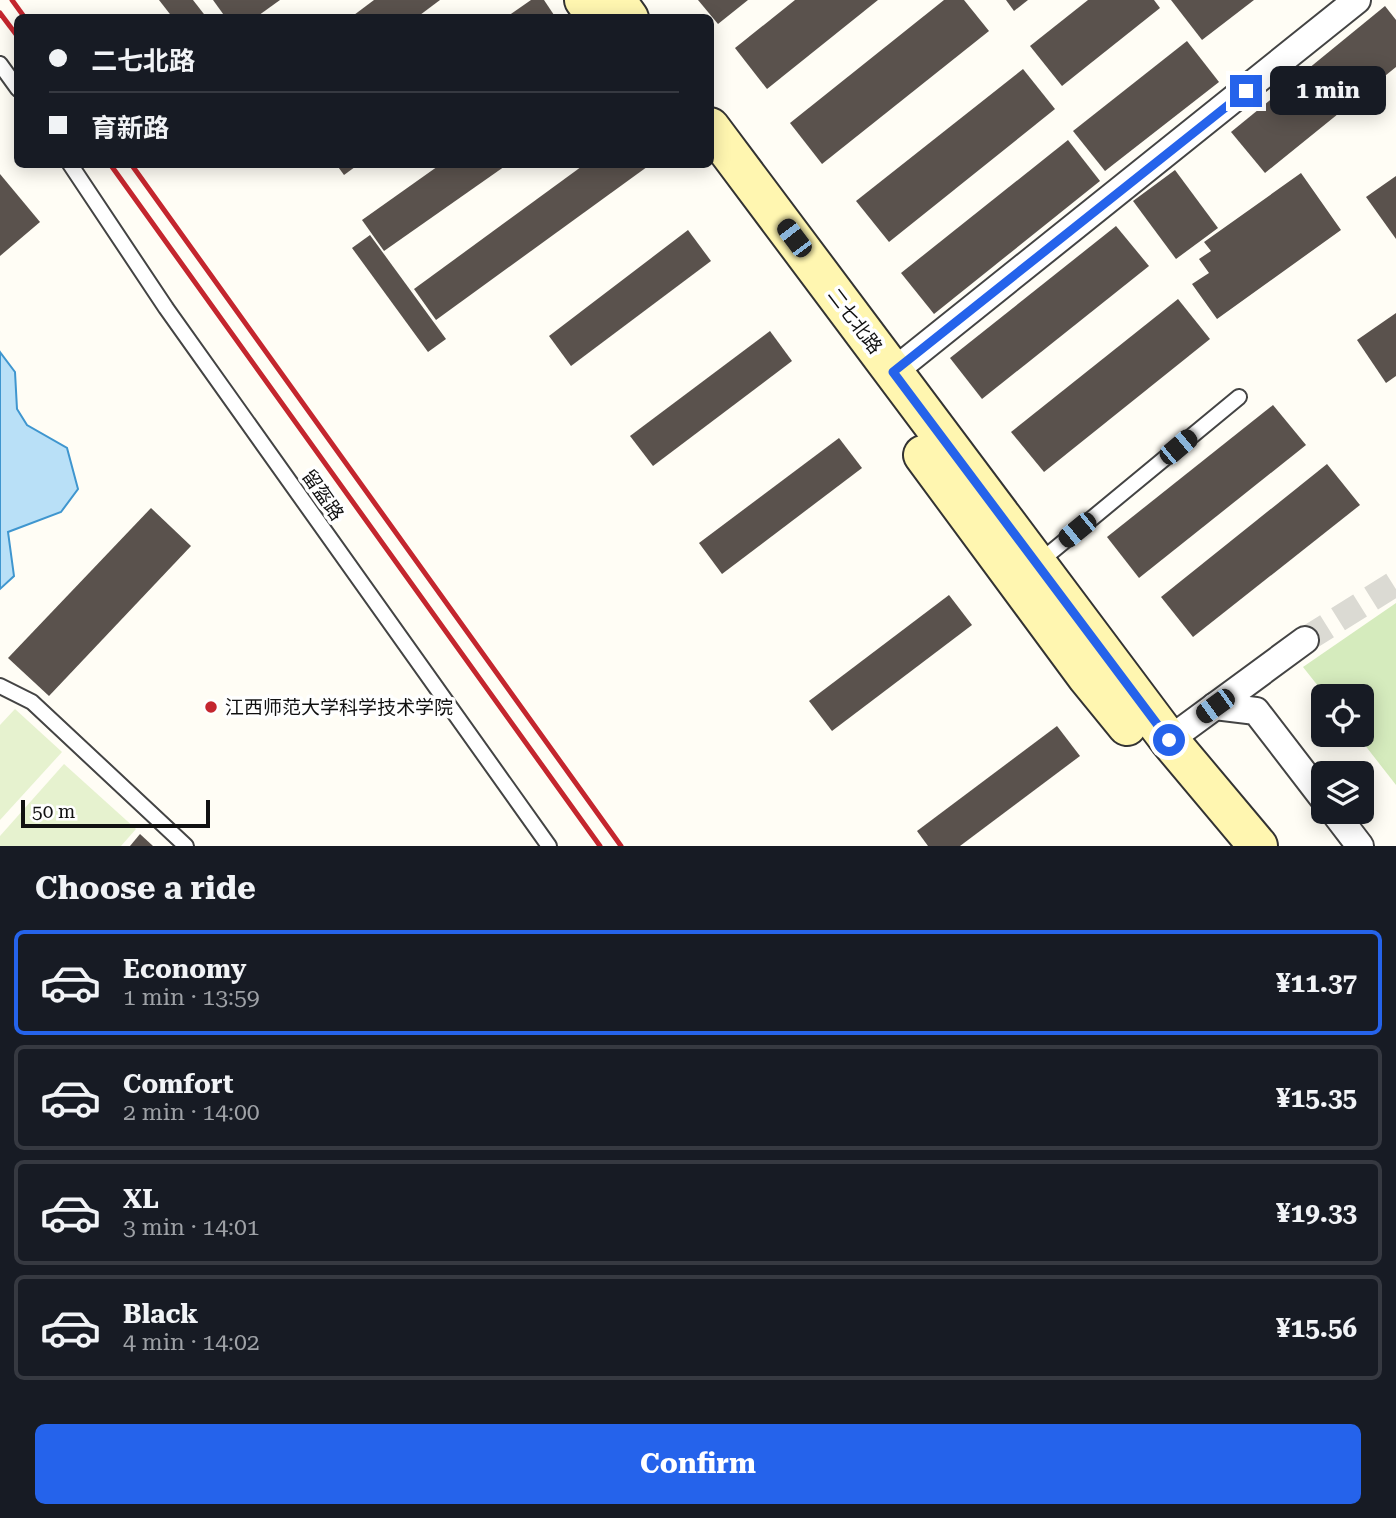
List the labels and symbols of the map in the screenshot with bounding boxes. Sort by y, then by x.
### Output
callout: 1 min [1270,66,1386,116]
route end [1230,75,1262,107]
car [773,215,816,261]
street label: 二七北路 [823,284,887,358]
car [1156,425,1201,469]
street label: 留盔路 [297,465,349,525]
car [1055,509,1100,551]
car [1192,685,1239,727]
place label: 江西师范大学科学技术学院 [225,696,453,719]
marker: 江西师范大学科学技术学院 [203,699,219,715]
route start [1153,724,1185,756]
scale bar [21,797,210,829]

